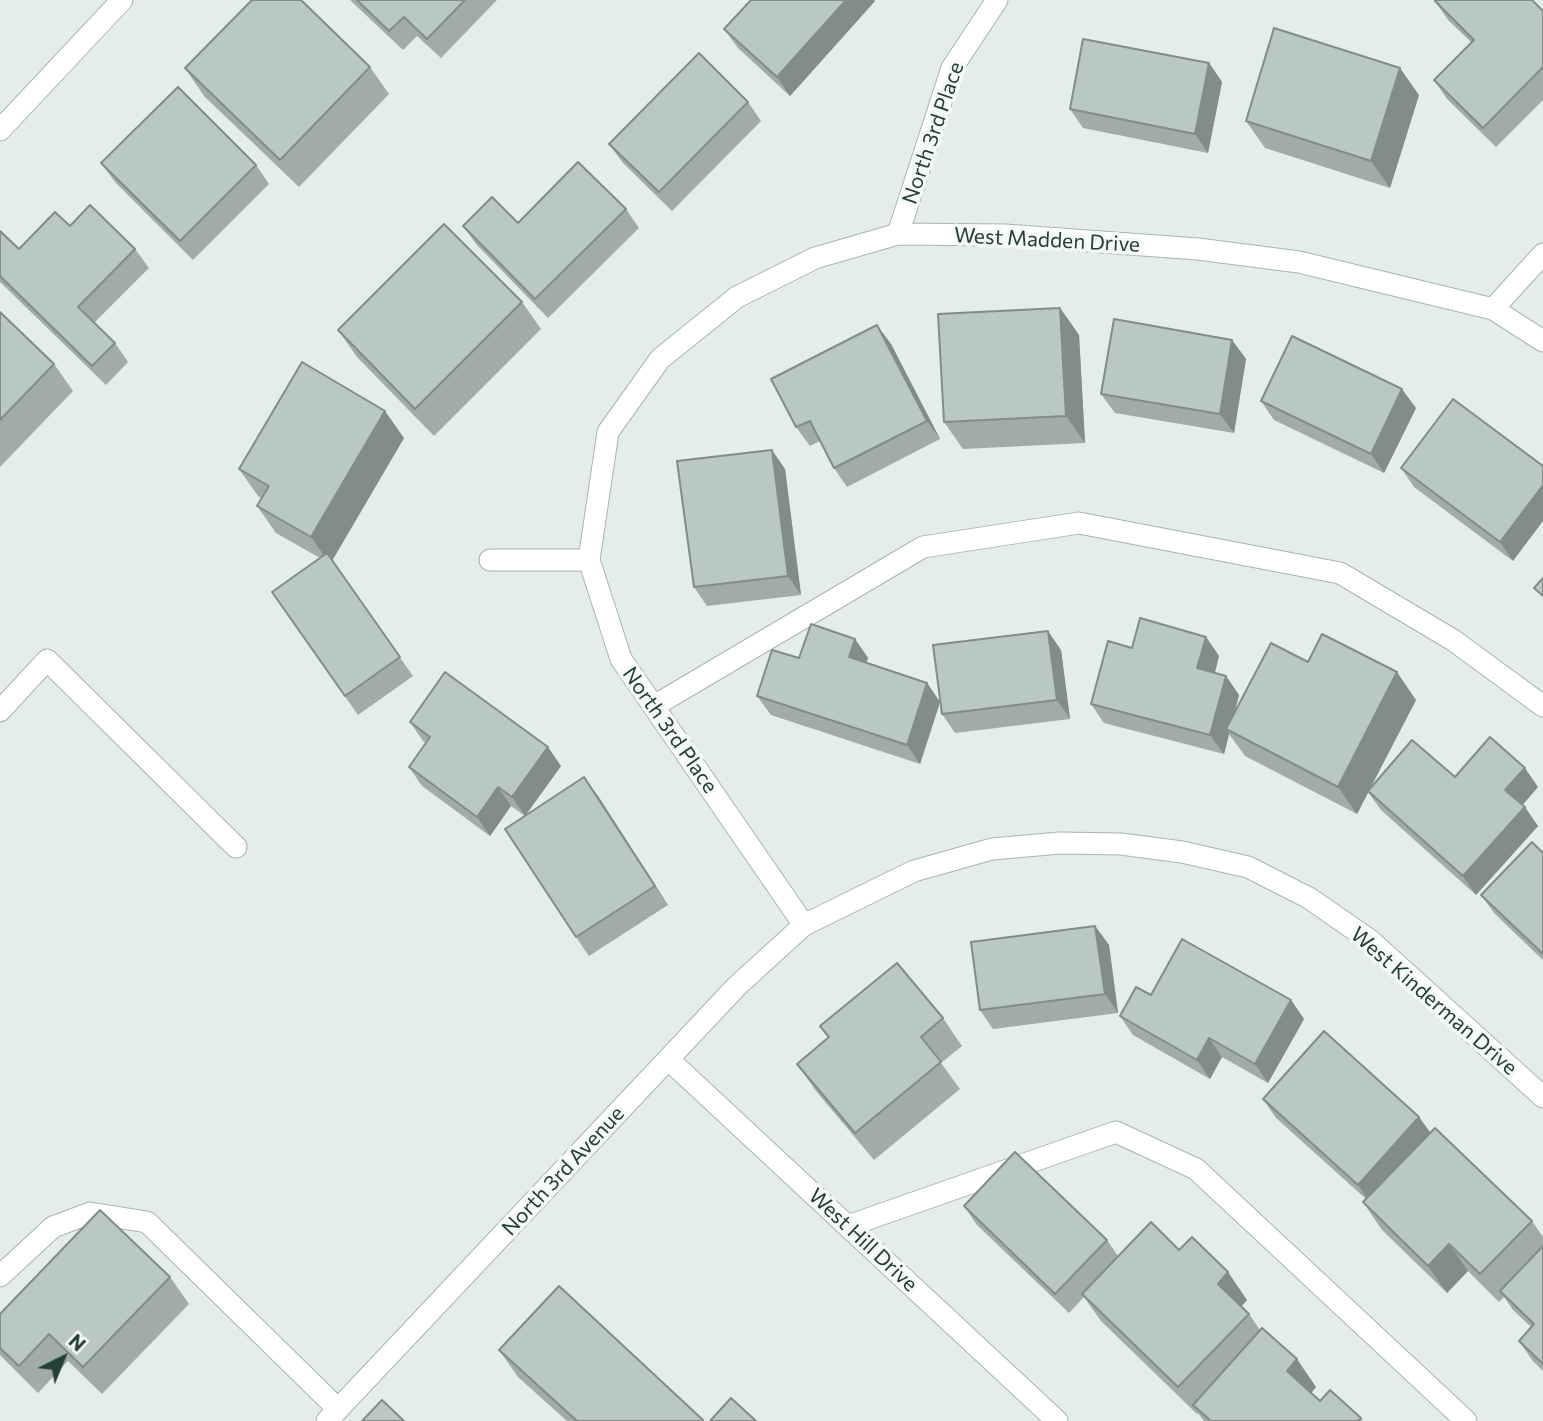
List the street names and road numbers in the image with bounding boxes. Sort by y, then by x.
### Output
street label: North 3rd Place [897,59,969,207]
street label: West Madden Drive [953,223,1141,257]
street label: North 3rd Place [617,662,723,798]
street label: West Kinderman Drive [1346,922,1522,1080]
street label: North 3rd Avenue [497,1101,629,1241]
street label: West Hill Drive [803,1183,923,1297]

